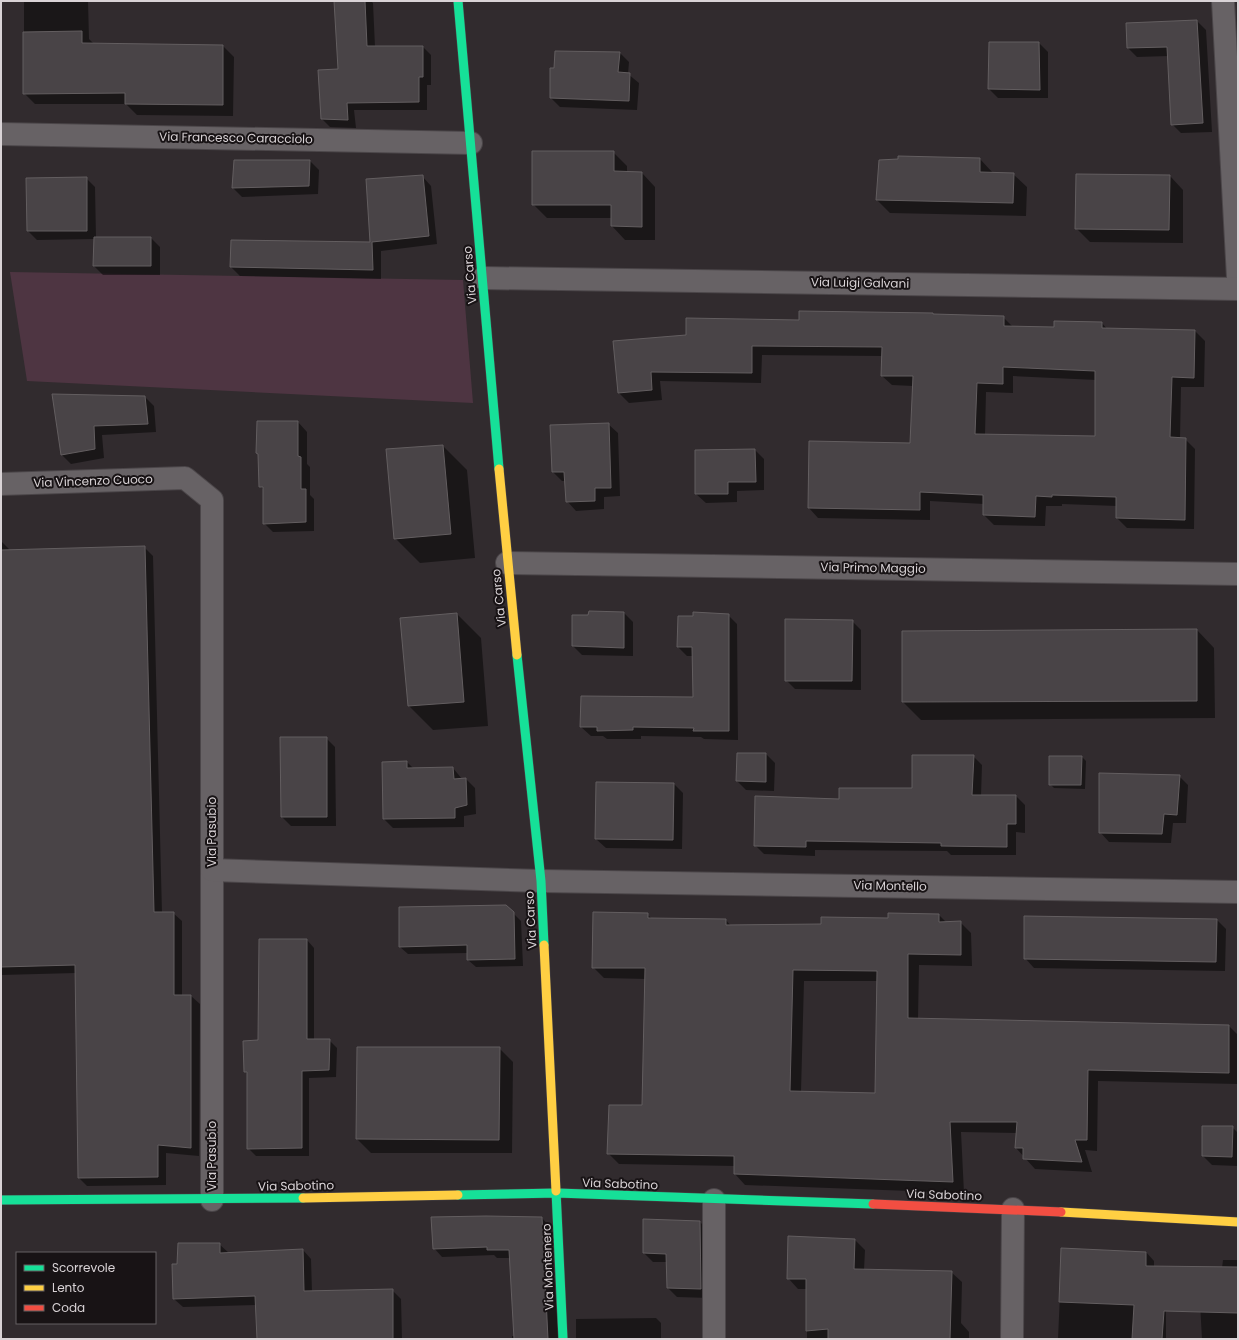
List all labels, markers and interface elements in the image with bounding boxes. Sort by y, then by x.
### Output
street label: Via Francesco Caracciolo [159,128,313,147]
street label: Via Carso [458,245,481,305]
street label: Via Luigi Galvani [811,273,909,292]
street label: Via Vincenzo Cuoco [33,470,153,491]
street label: Via Primo Maggio [820,558,926,577]
street label: Via Carso [487,568,510,628]
street label: Via Pasubio [203,797,220,867]
street label: Via Montello [853,876,927,895]
street label: Via Carso [520,890,541,950]
street label: Via Pasubio [203,1121,220,1191]
street label: Via Sabotino [582,1174,659,1193]
street label: Via Sabotino [258,1176,334,1195]
street label: Via Sabotino [906,1185,983,1204]
street label: Via Montenero [537,1223,558,1311]
legend [16,1252,156,1324]
text: Scorrevole [52,1259,115,1276]
text: Lento [52,1279,85,1296]
text: Coda [52,1299,85,1316]

